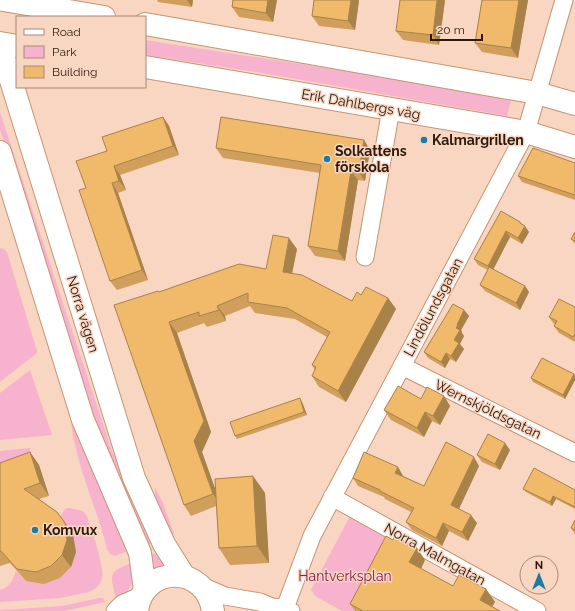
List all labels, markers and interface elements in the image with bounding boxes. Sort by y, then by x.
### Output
legend [16,16,146,88]
scale bar [431,16,482,42]
text: 20 m [437,23,465,37]
text: Road [52,25,81,39]
text: Park [52,45,77,59]
text: Building [52,65,98,79]
street label: Erik Dahlbergs väg [300,86,422,122]
place label: Kalmargrillen [432,132,524,148]
marker: Kalmargrillen [419,135,429,145]
place label: Solkattens förskola [335,143,407,175]
marker: Solkattens förskola [322,154,332,164]
street label: Lindölundsgatan [400,255,466,359]
street label: Norra vägen [64,274,102,354]
street label: Wernskjöldsgatan [432,376,544,442]
street label: Norra Malmgatan [382,520,488,588]
place label: Komvux [43,522,98,538]
marker: Komvux [30,525,40,535]
north arrow [519,555,559,595]
text: N [535,559,543,572]
park label: Hantverksplan [298,568,392,584]

